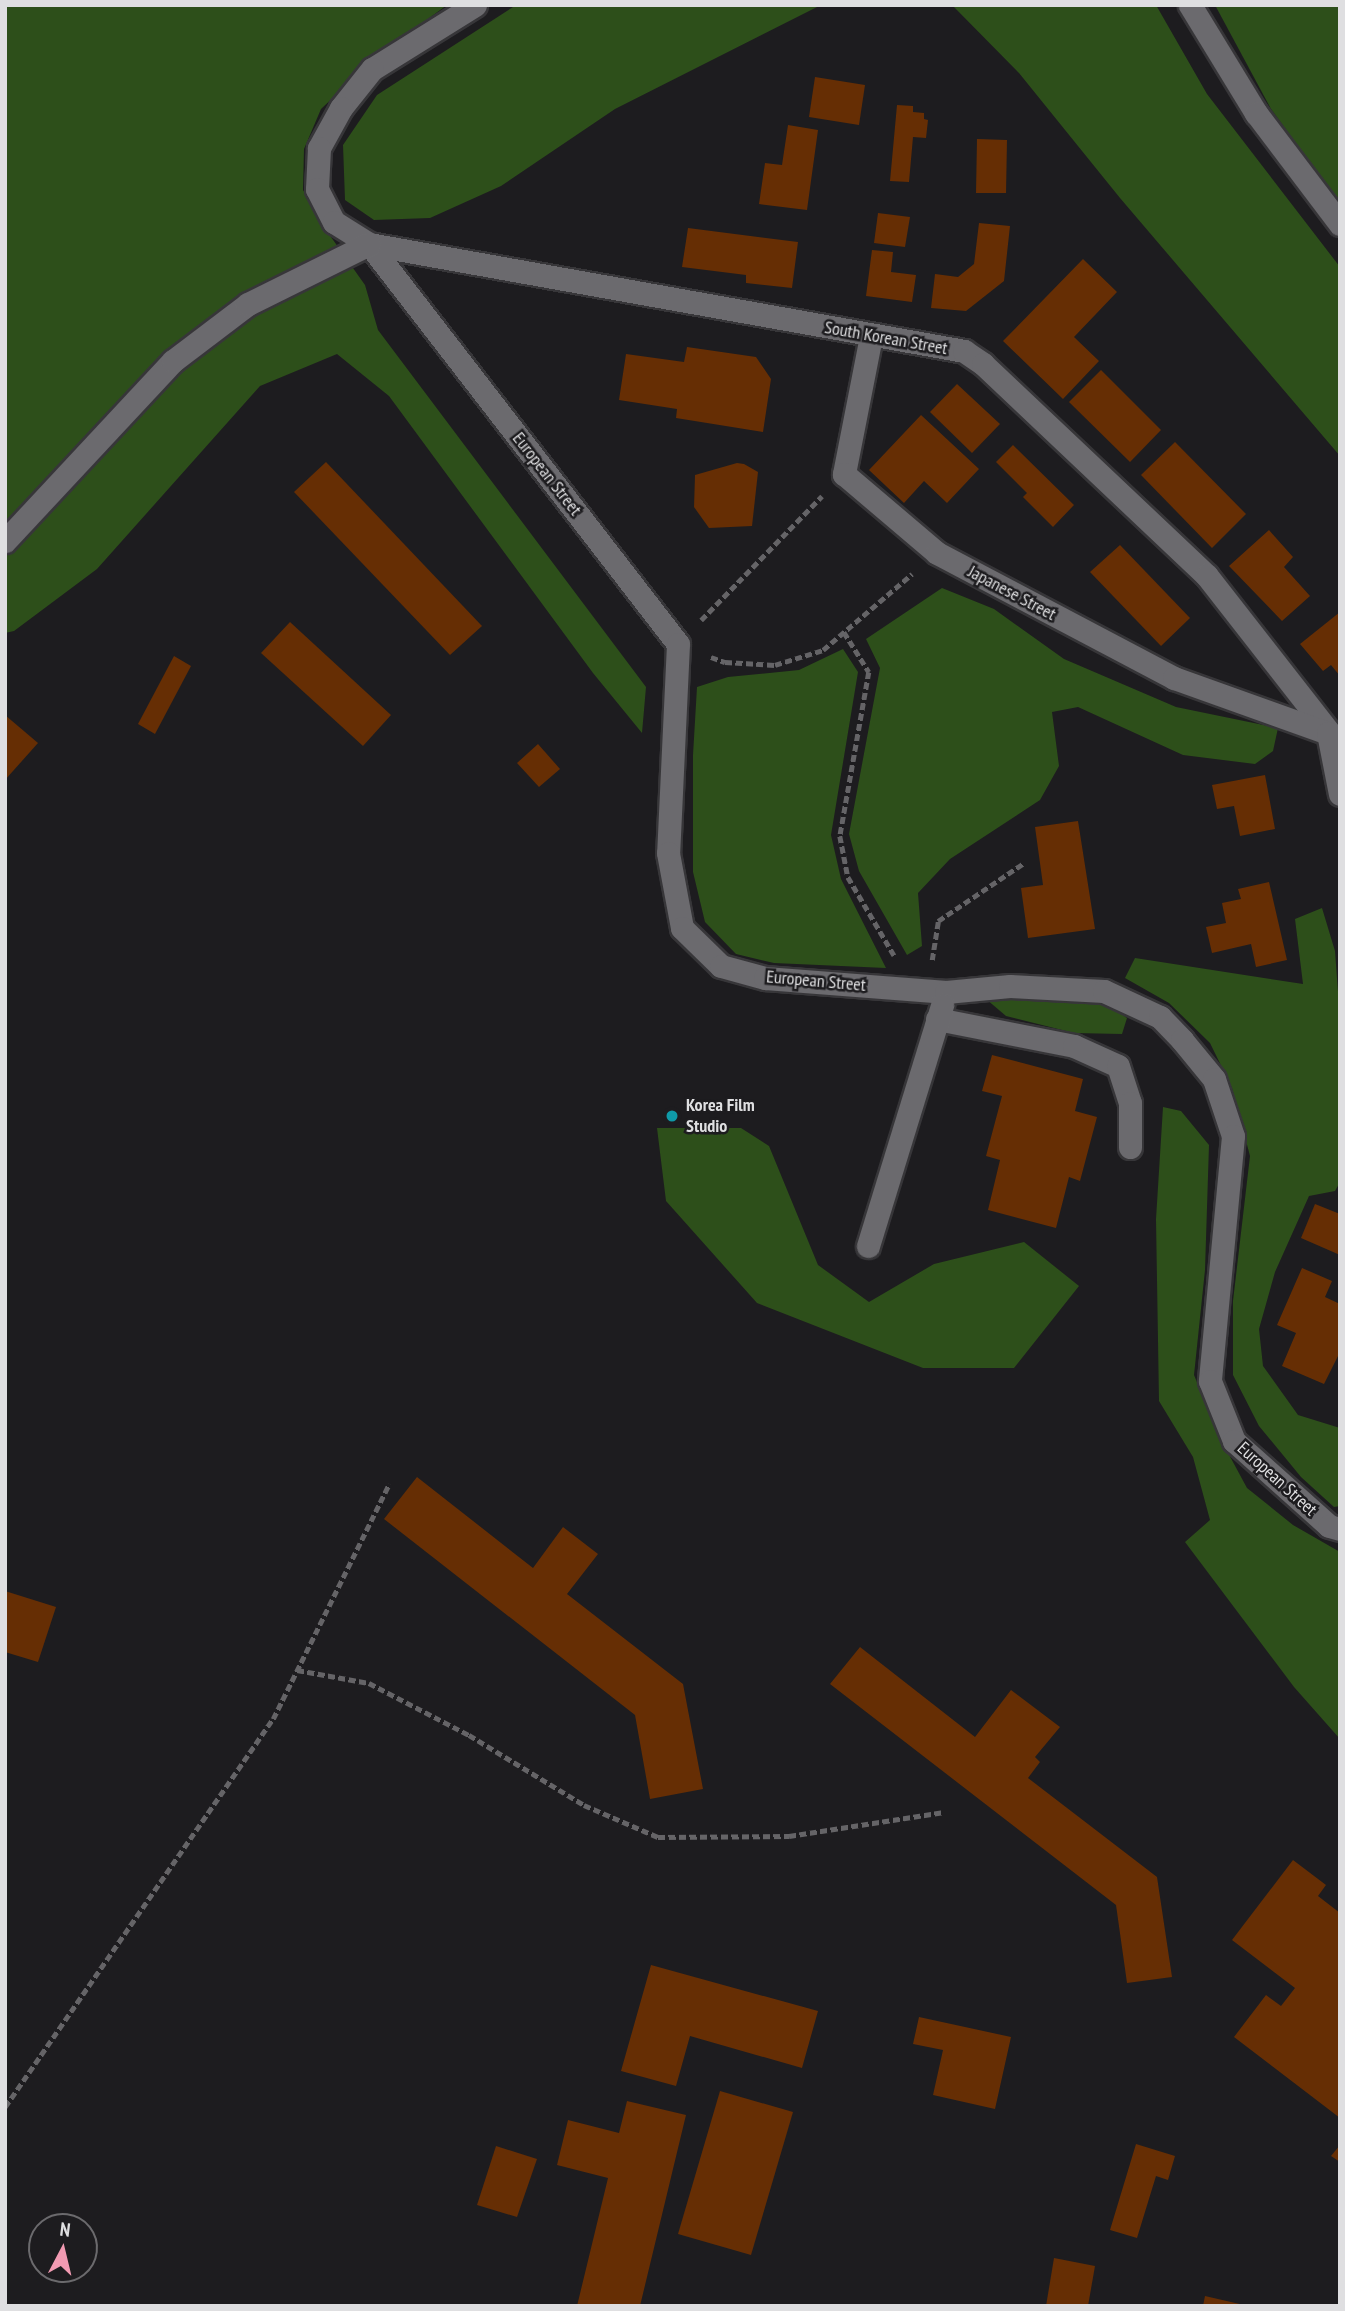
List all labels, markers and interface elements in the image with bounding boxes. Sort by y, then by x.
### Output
street label: South Korean Street [823,317,949,359]
street label: European Street [508,428,586,520]
street label: Japanese Street [964,561,1060,625]
street label: European Street [765,966,867,996]
place label: Korea Film Studio [686,1095,755,1138]
marker: Korea Film Studio [664,1108,680,1124]
street label: European Street [1233,1438,1321,1520]
north arrow [28,2213,98,2283]
text: N [59,2217,72,2242]

